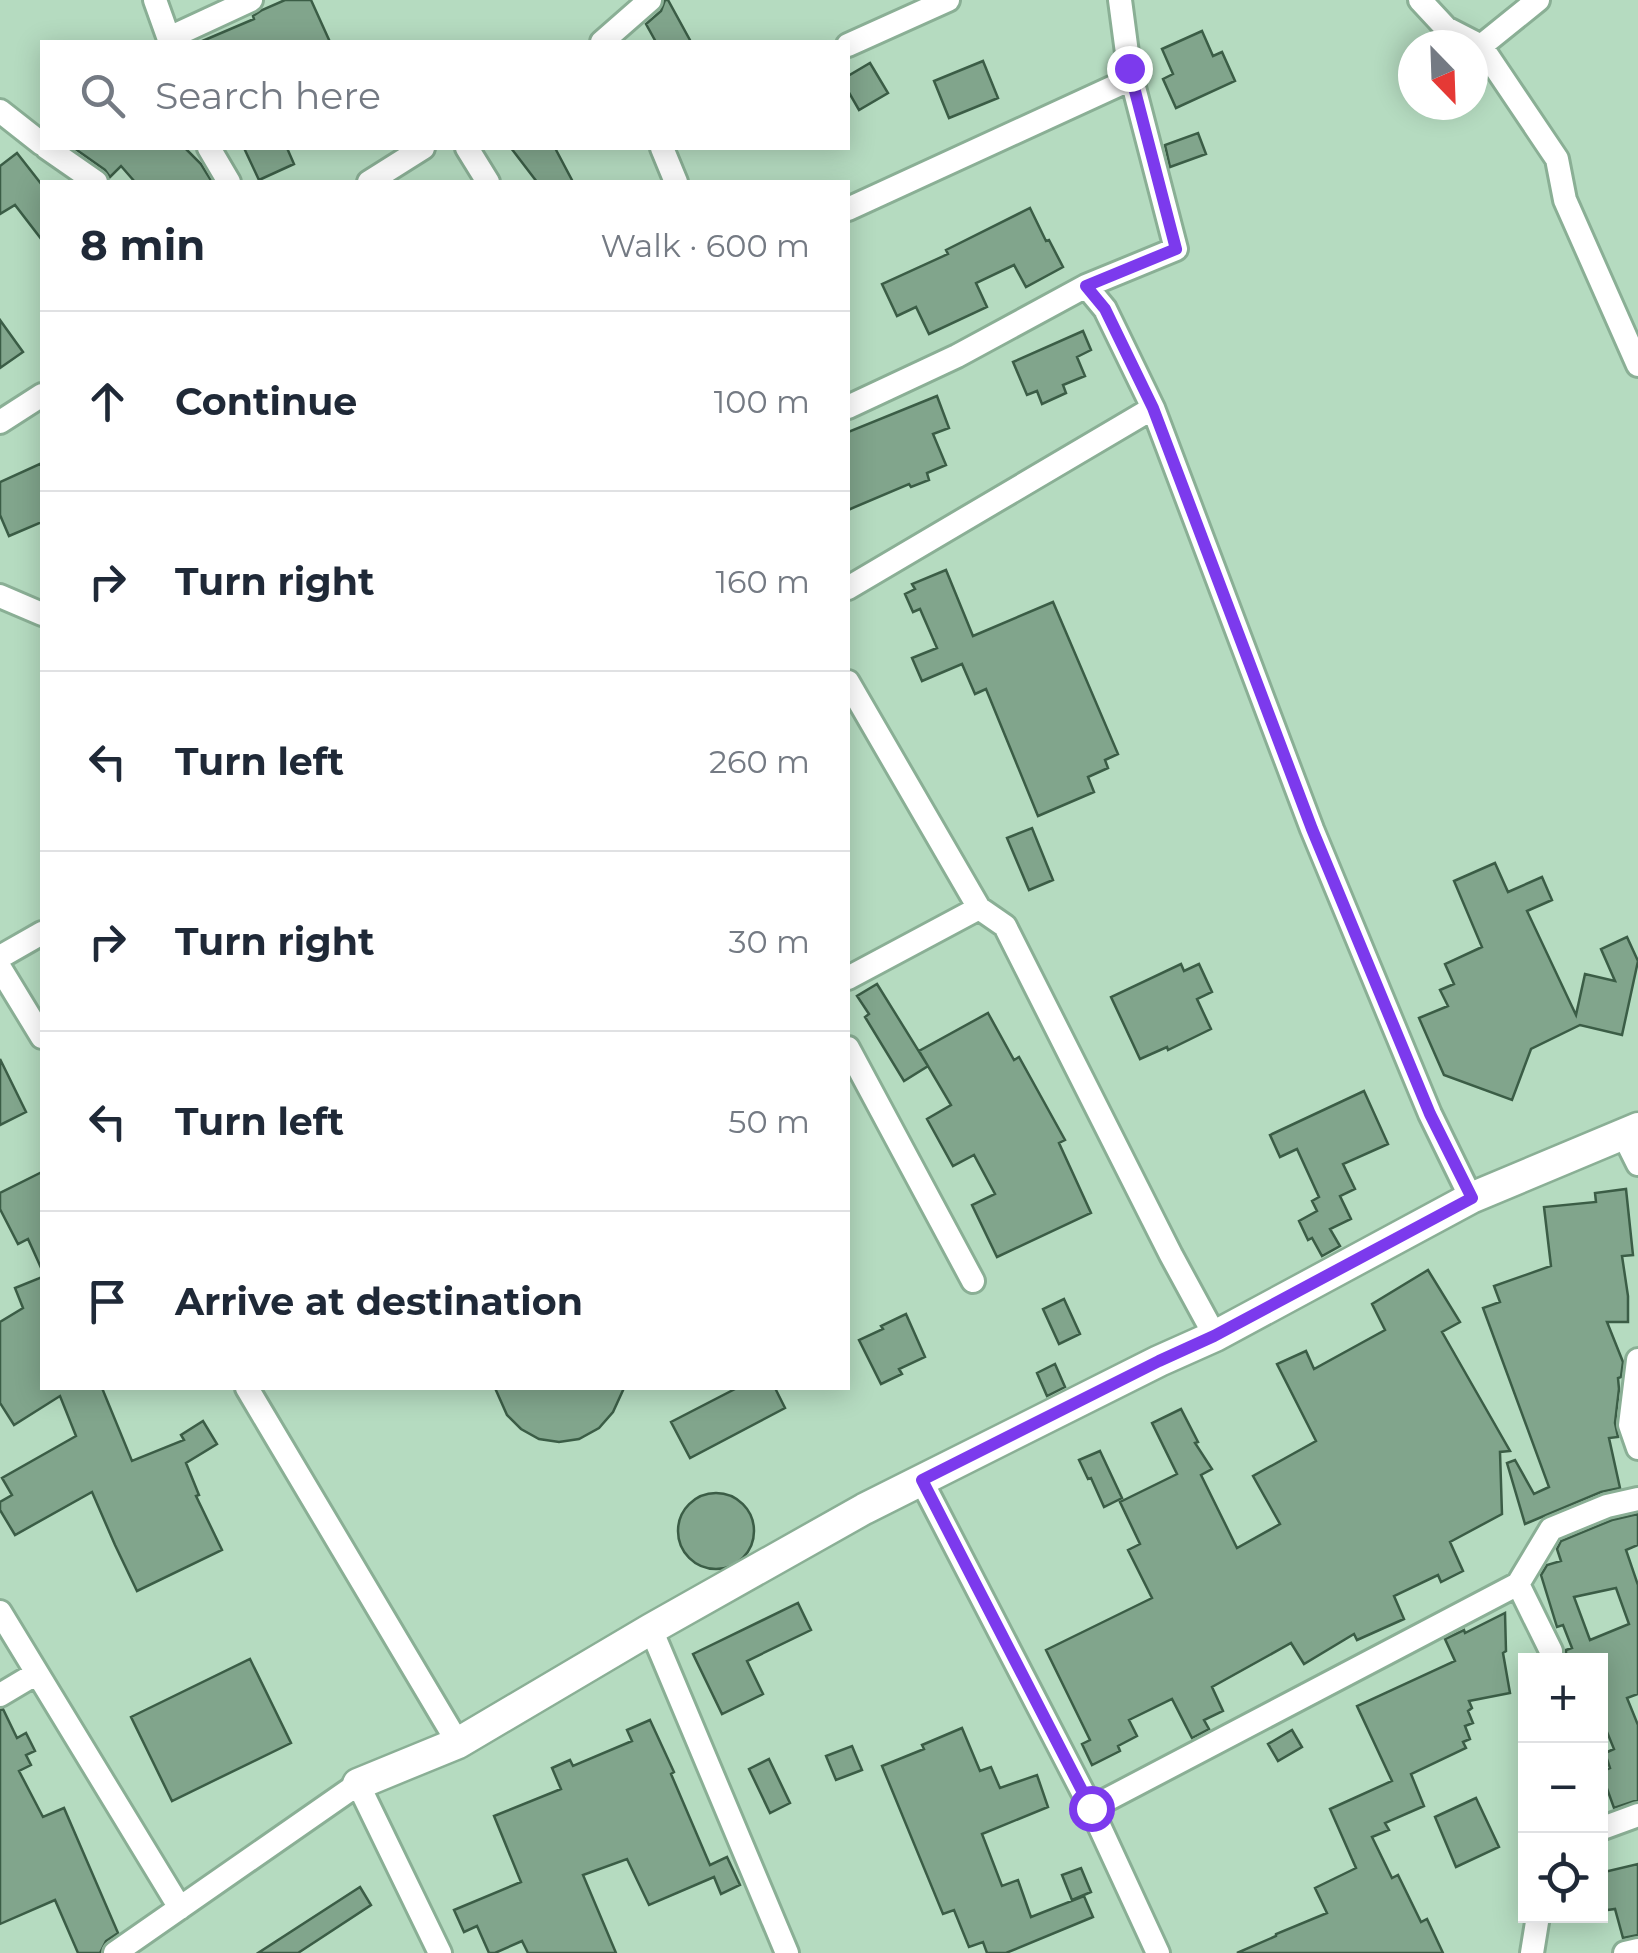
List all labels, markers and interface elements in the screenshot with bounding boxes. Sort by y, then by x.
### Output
north arrow [1398,30,1488,120]
search box [40,40,850,150]
route end [1107,46,1153,92]
icon: search [75,68,130,123]
text: Search here [155,72,381,119]
text: 8 min [80,219,205,271]
text: Walk · 600 m [601,226,810,265]
icon: ahead [80,374,135,429]
text: Continue [175,378,357,425]
text: 100 m [714,382,810,421]
icon: right [80,554,135,609]
text: Turn right [175,558,374,605]
text: 160 m [715,562,810,601]
icon: left [80,734,135,789]
text: Turn left [175,738,344,785]
text: 260 m [709,742,810,781]
icon: right [80,914,135,969]
text: Turn right [175,918,374,965]
text: 30 m [728,922,810,961]
icon: left [80,1094,135,1149]
text: Turn left [175,1098,344,1145]
text: 50 m [728,1102,810,1141]
icon: arrive [80,1274,135,1329]
text: Arrive at destination [175,1278,583,1325]
map controls [1518,1653,1608,1923]
button: + [1518,1653,1608,1743]
button: − [1518,1743,1608,1833]
route start [1069,1786,1115,1832]
button: locate [1518,1833,1608,1923]

